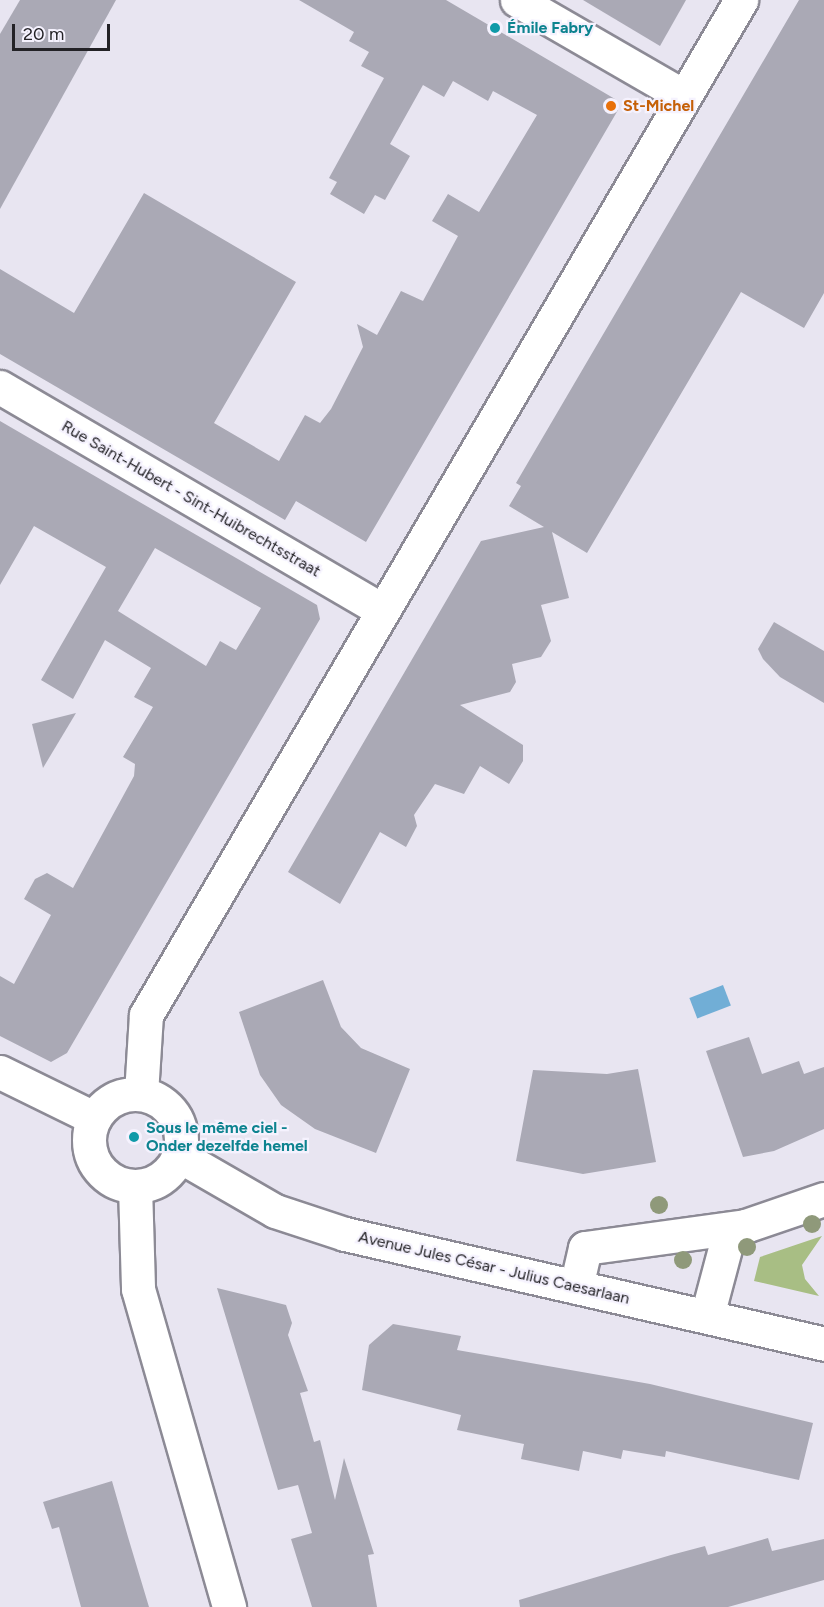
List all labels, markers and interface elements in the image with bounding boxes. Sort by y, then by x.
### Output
scale bar [15,12,112,50]
place label: Émile Fabry [507,18,593,38]
marker: Émile Fabry [488,21,502,35]
text: 20 m [23,23,64,45]
place label: St-Michel [623,96,694,116]
marker: St-Michel [604,99,618,113]
street label: Rue Saint-Hubert - Sint-Huibrechtsstraat [58,417,324,581]
place label: Sous le même ciel - Onder dezelfde hemel [146,1118,308,1156]
marker: Sous le même ciel - Onder dezelfde hemel [127,1130,141,1144]
street label: Avenue Jules César - Julius Caesarlaan [357,1227,631,1309]

